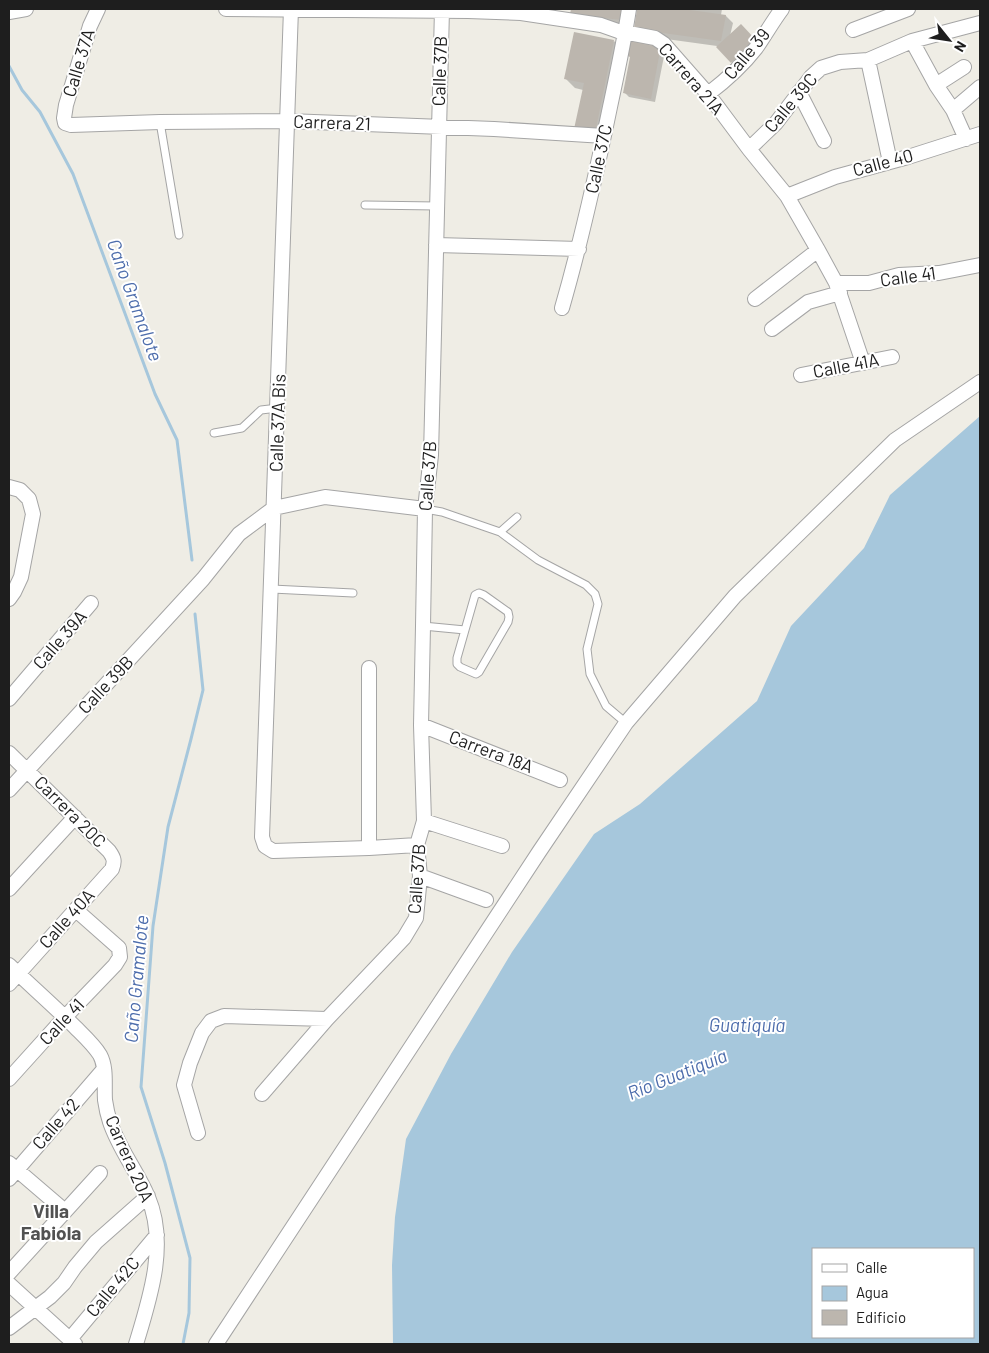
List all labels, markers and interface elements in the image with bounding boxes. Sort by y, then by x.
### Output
north arrow [924,15,974,65]
street label: Calle 39 [718,23,774,83]
street label: Calle 37A [57,26,99,99]
street label: Calle 37B [427,35,451,107]
street label: Carrera 21A [654,38,729,119]
text: N [951,38,970,55]
street label: Calle 39C [759,68,821,137]
street label: Carrera 21 [293,110,371,134]
street label: Calle 37C [580,122,616,195]
street label: Calle 40 [850,143,915,181]
water label: Caño Gramalote [103,236,168,364]
street label: Calle 41 [879,261,937,291]
street label: Calle 41A [811,348,881,382]
street label: Calle 37A Bis [264,373,290,472]
street label: Calle 37B [414,440,440,512]
street label: Calle 39A [28,605,91,673]
street label: Calle 39B [73,651,138,718]
street label: Carrera 18A [446,725,537,777]
street label: Carrera 20C [30,771,111,852]
street label: Calle 37B [403,843,429,915]
street label: Calle 40A [34,884,99,953]
water label: Caño Gramalote [118,914,153,1044]
street label: Calle 41 [34,993,88,1049]
water label: Guatiquía [709,1013,785,1036]
water label: Río Guatiquía [624,1043,730,1104]
street label: Calle 42 [27,1093,84,1154]
street label: Carrera 20A [101,1112,159,1205]
district label: Villa Fabiola [21,1199,81,1244]
legend [812,1248,974,1338]
street label: Calle 42C [81,1252,144,1321]
text: Calle [856,1258,888,1276]
text: Agua [856,1283,889,1301]
text: Edificio [856,1308,906,1326]

